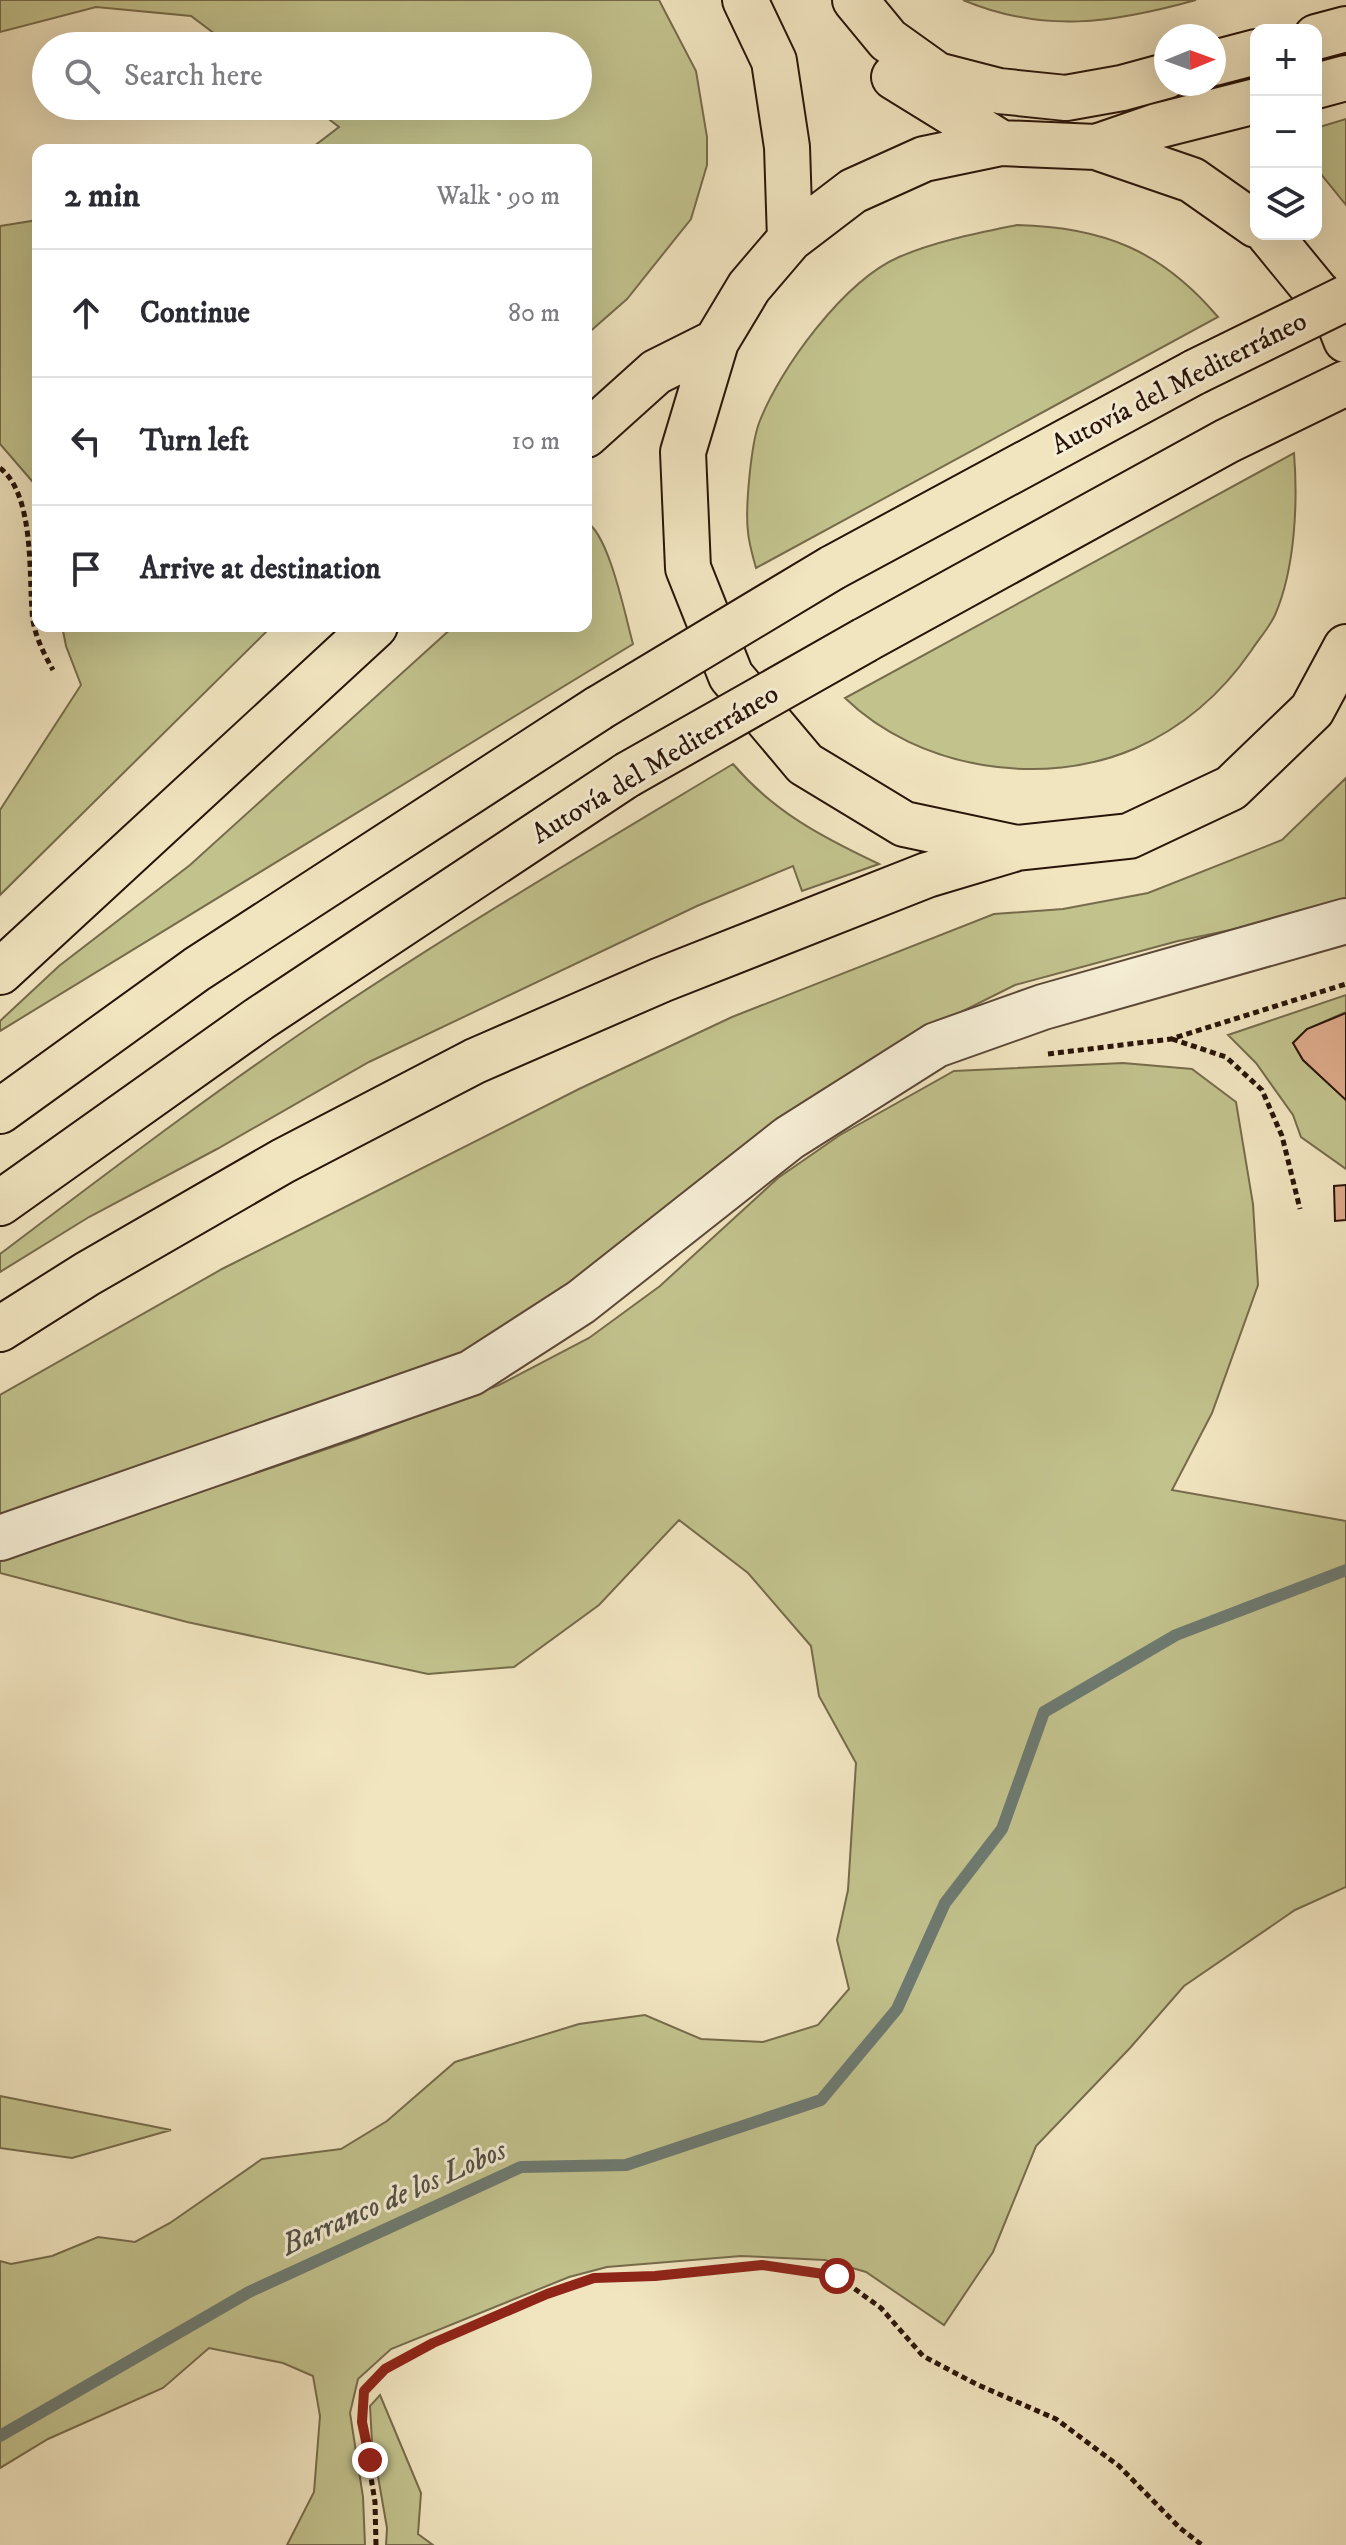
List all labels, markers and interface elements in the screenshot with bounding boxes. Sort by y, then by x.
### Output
north arrow [1154,24,1226,96]
map controls [1250,24,1322,240]
button: + [1250,24,1322,96]
search box [32,32,592,120]
icon: search [60,54,104,98]
text: Search here [124,58,263,95]
button: − [1250,96,1322,168]
button: layers [1250,168,1322,240]
text: 2 min [64,175,140,217]
text: Walk · 90 m [437,180,560,213]
icon: ahead [64,291,108,335]
text: Continue [140,295,250,332]
text: 80 m [508,297,560,330]
street label: Autovía del Mediterráneo [1045,303,1313,463]
icon: left [64,419,108,463]
text: Turn left [140,423,249,460]
text: 10 m [511,425,560,458]
icon: arrive [64,547,108,591]
text: Arrive at destination [140,551,381,588]
street label: Autovía del Mediterráneo [525,676,785,852]
water label: Barranco de los Lobos [275,2132,513,2265]
route start [819,2258,855,2294]
route end [352,2442,388,2478]

